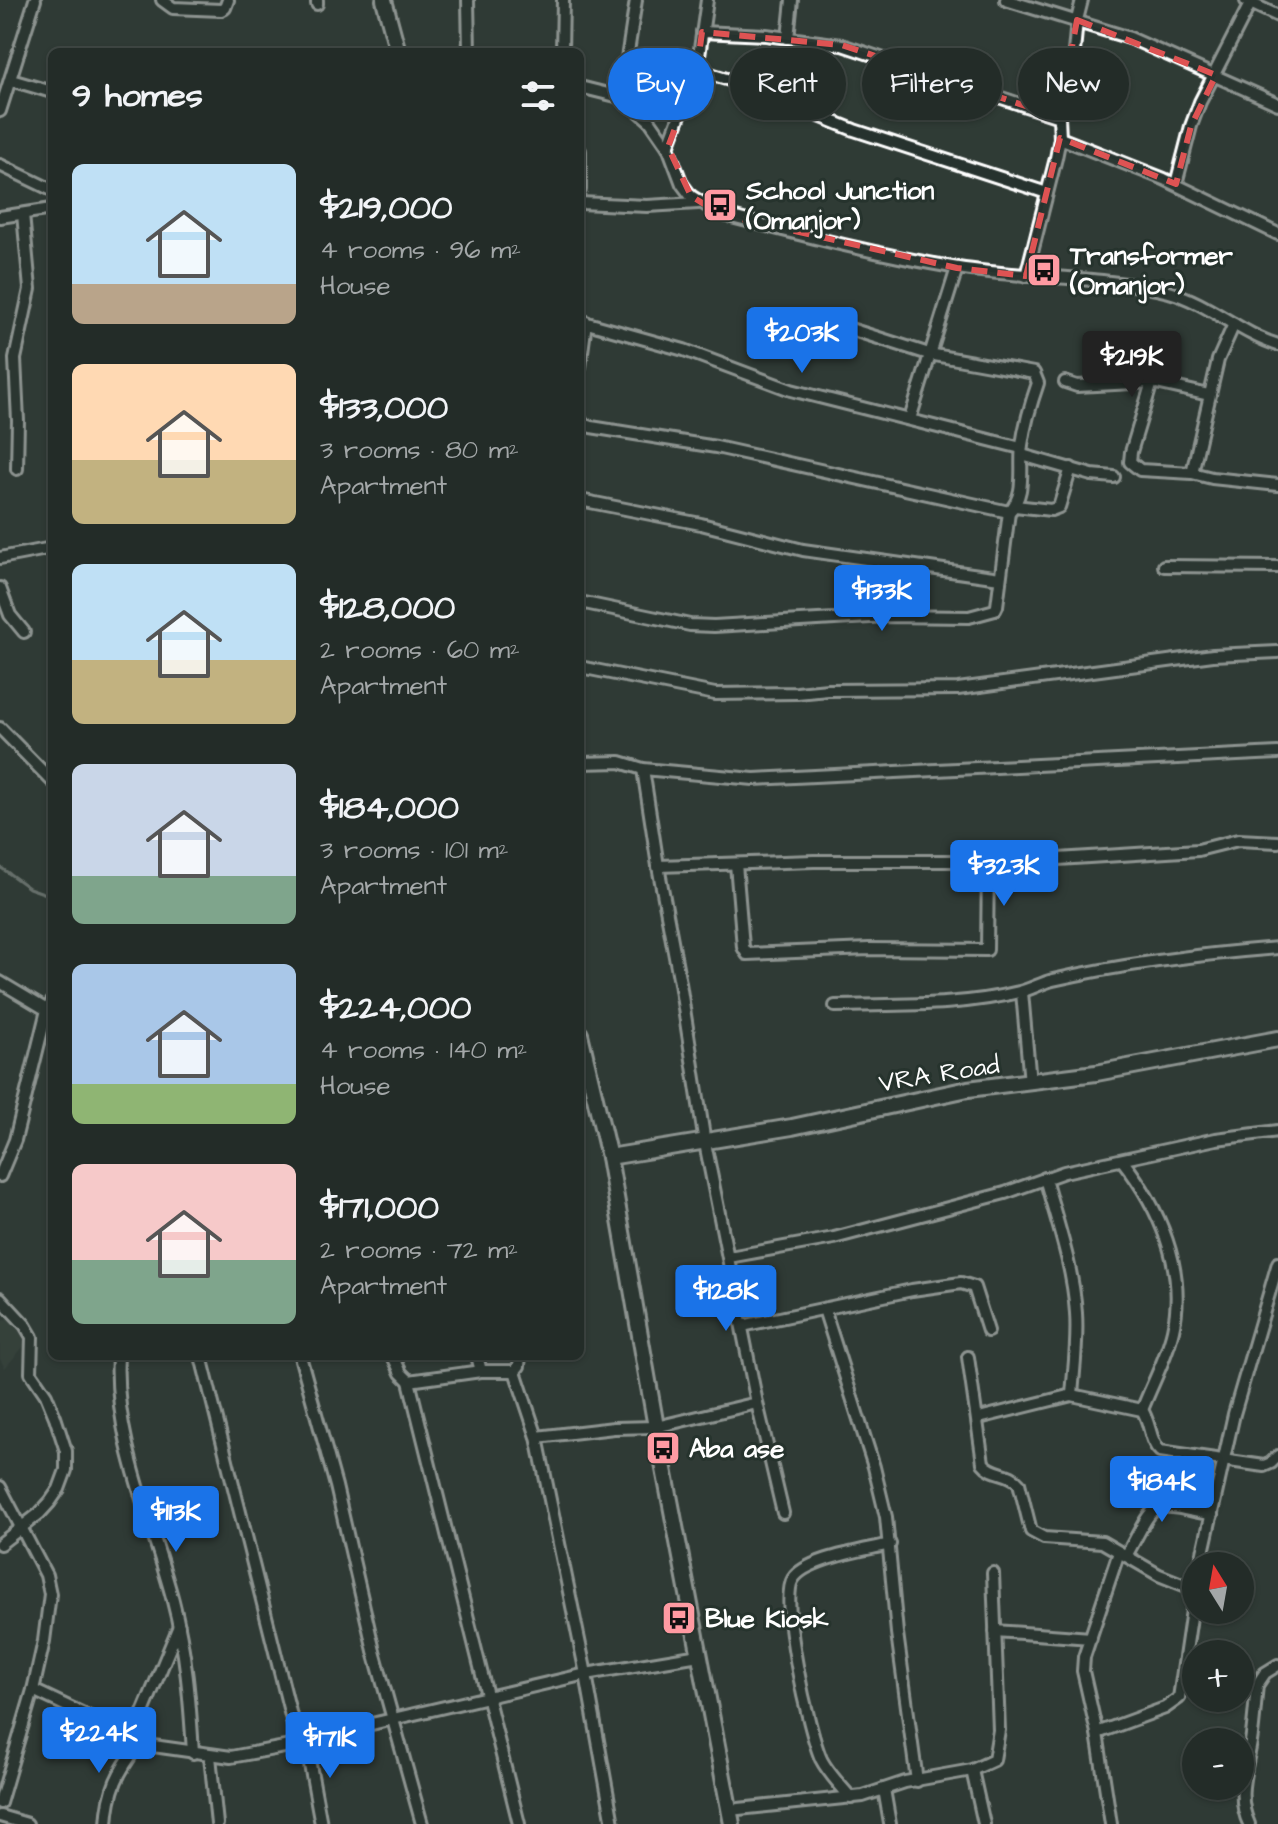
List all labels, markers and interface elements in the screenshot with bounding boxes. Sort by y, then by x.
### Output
chip: Buy [608,48,714,120]
chip: Rent [730,48,846,120]
chip: Filters [862,48,1002,120]
chip: New [1018,48,1129,120]
text: 9 homes [72,72,203,120]
icon: filters [516,74,560,118]
place label: School Junction (Omanjor) [745,173,934,239]
text: $219,000 [320,184,452,232]
bus stop icon: School Junction (Omanjor) [701,186,739,224]
icon: home [136,196,232,292]
text: 4 rooms · 96 m² [320,232,521,268]
place label: Transformer (Omanjor) [1069,238,1234,304]
bus stop icon: Transformer (Omanjor) [1025,251,1063,289]
text: House [320,268,391,304]
pin: $203K [746,307,858,375]
text: $203K [765,315,839,351]
pin: $219K [1076,331,1188,399]
text: $219K [1100,339,1164,375]
text: $133,000 [320,384,448,432]
icon: home [136,396,232,492]
text: 3 rooms · 80 m² [320,432,519,468]
text: Apartment [320,468,447,504]
pin: $133K [826,565,938,633]
text: $133K [852,573,912,609]
text: $128,000 [320,584,455,632]
icon: home [136,596,232,692]
text: 2 rooms · 60 m² [320,632,520,668]
text: Apartment [320,668,447,704]
text: $184,000 [320,784,459,832]
icon: home [136,796,232,892]
text: 3 rooms · 101 m² [320,832,508,868]
pin: $323K [948,840,1060,908]
text: $323K [968,848,1040,884]
text: Apartment [320,868,447,904]
text: $224,000 [320,984,471,1032]
icon: home [136,996,232,1092]
text: 4 rooms · 140 m² [320,1032,527,1068]
street label: VRA Road [876,1047,1002,1101]
text: House [320,1068,391,1104]
text: $171,000 [320,1184,439,1232]
icon: home [136,1196,232,1292]
text: 2 rooms · 72 m² [320,1232,518,1268]
pin: $128K [670,1265,782,1333]
text: Apartment [320,1268,447,1304]
text: $128K [693,1273,759,1309]
bus stop icon: Aba ase [644,1429,682,1467]
place label: Aba ase [689,1431,784,1467]
pin: $184K [1106,1456,1218,1524]
text: $184K [1128,1464,1196,1500]
pin: $113K [120,1486,232,1554]
text: $113K [151,1494,201,1530]
north arrow [1182,1552,1254,1624]
map controls [1182,1552,1254,1800]
bus stop icon: Blue Kiosk [660,1599,698,1637]
place label: Blue Kiosk [705,1601,830,1637]
button: + [1182,1640,1254,1712]
pin: $224K [43,1707,155,1775]
pin: $171K [274,1712,386,1780]
text: $224K [60,1715,138,1751]
text: $171K [304,1720,356,1756]
button: − [1182,1728,1254,1800]

